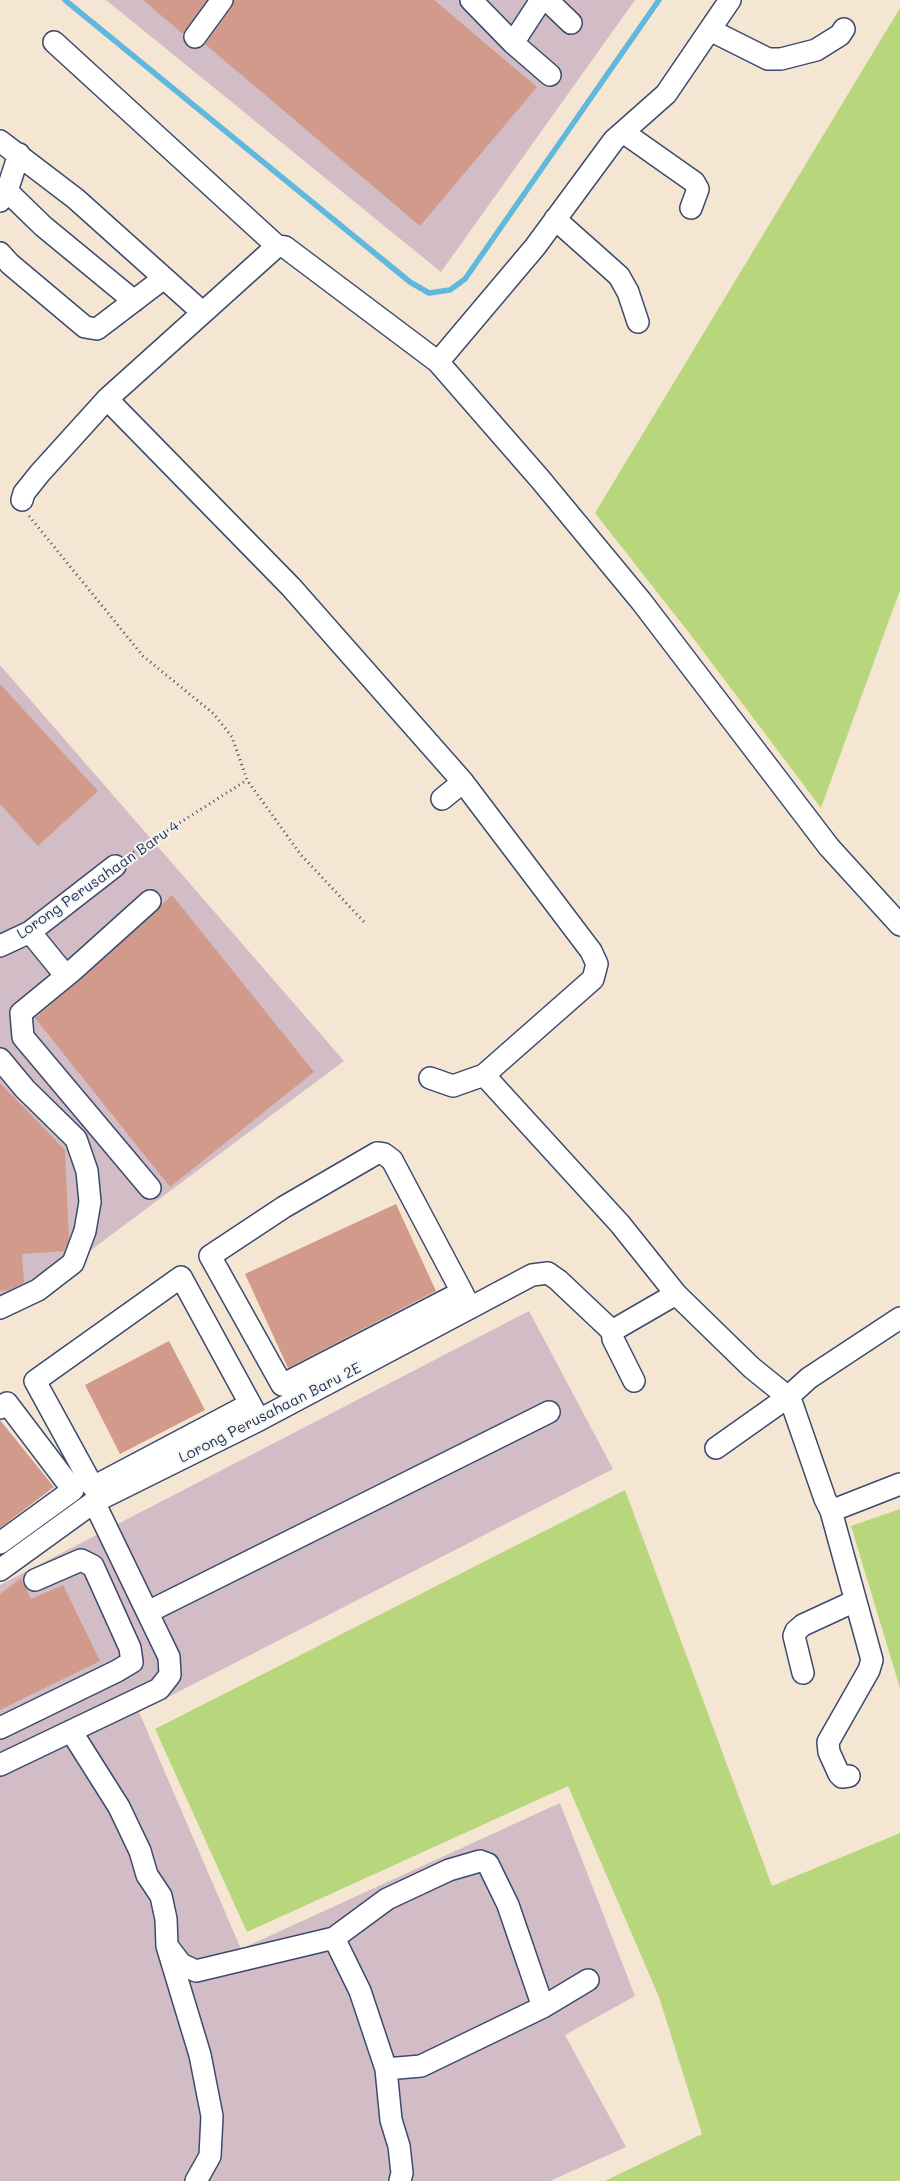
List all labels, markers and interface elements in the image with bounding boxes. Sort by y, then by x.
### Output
street label: Lorong Perusahaan Baru 4 [13,817,183,943]
street label: Lorong Perusahaan Baru 2E [176,1359,364,1467]

